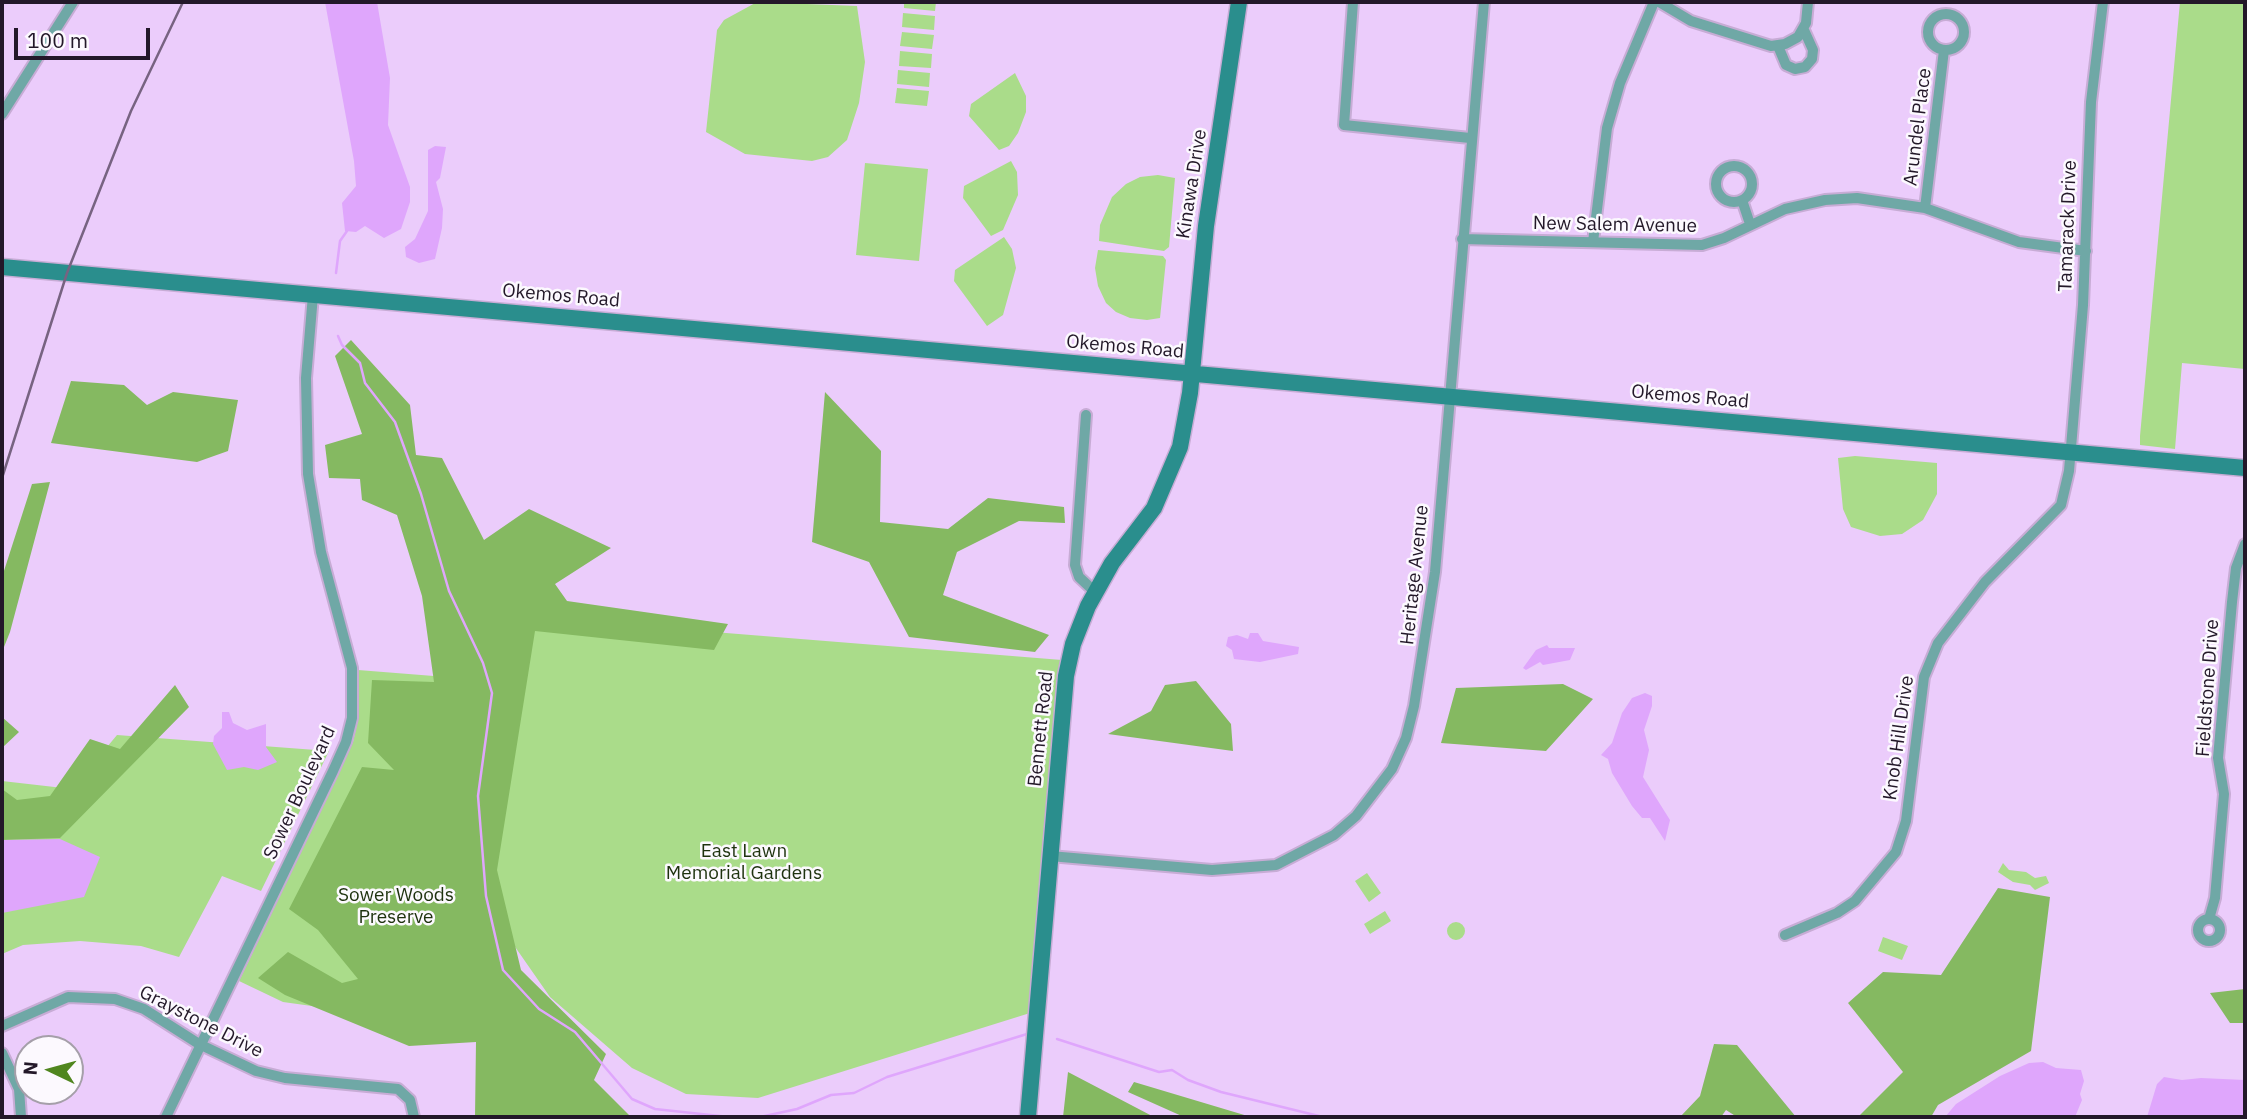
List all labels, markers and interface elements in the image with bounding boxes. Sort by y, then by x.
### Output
scale bar [18,14,154,58]
text: 100 m [27,26,88,54]
street label: Arundel Place [1899,67,1937,187]
street label: Kinawa Drive [1172,127,1212,241]
street label: Tamarack Drive [2054,160,2082,292]
street label: New Salem Avenue [1533,212,1697,238]
street label: Okemos Road [501,279,621,313]
street label: Okemos Road [1065,330,1185,364]
street label: Okemos Road [1630,380,1750,414]
street label: Heritage Avenue [1396,504,1434,646]
street label: Fieldstone Drive [2192,618,2224,758]
street label: Bennett Road [1024,670,1058,788]
street label: Knob Hill Drive [1879,674,1919,802]
street label: Sower Boulevard [259,723,341,863]
park label: East Lawn Memorial Gardens [666,841,822,885]
park label: Sower Woods Preserve [338,885,454,929]
street label: Graystone Drive [135,981,267,1063]
north arrow [14,1035,84,1105]
text: N [18,1060,43,1076]

